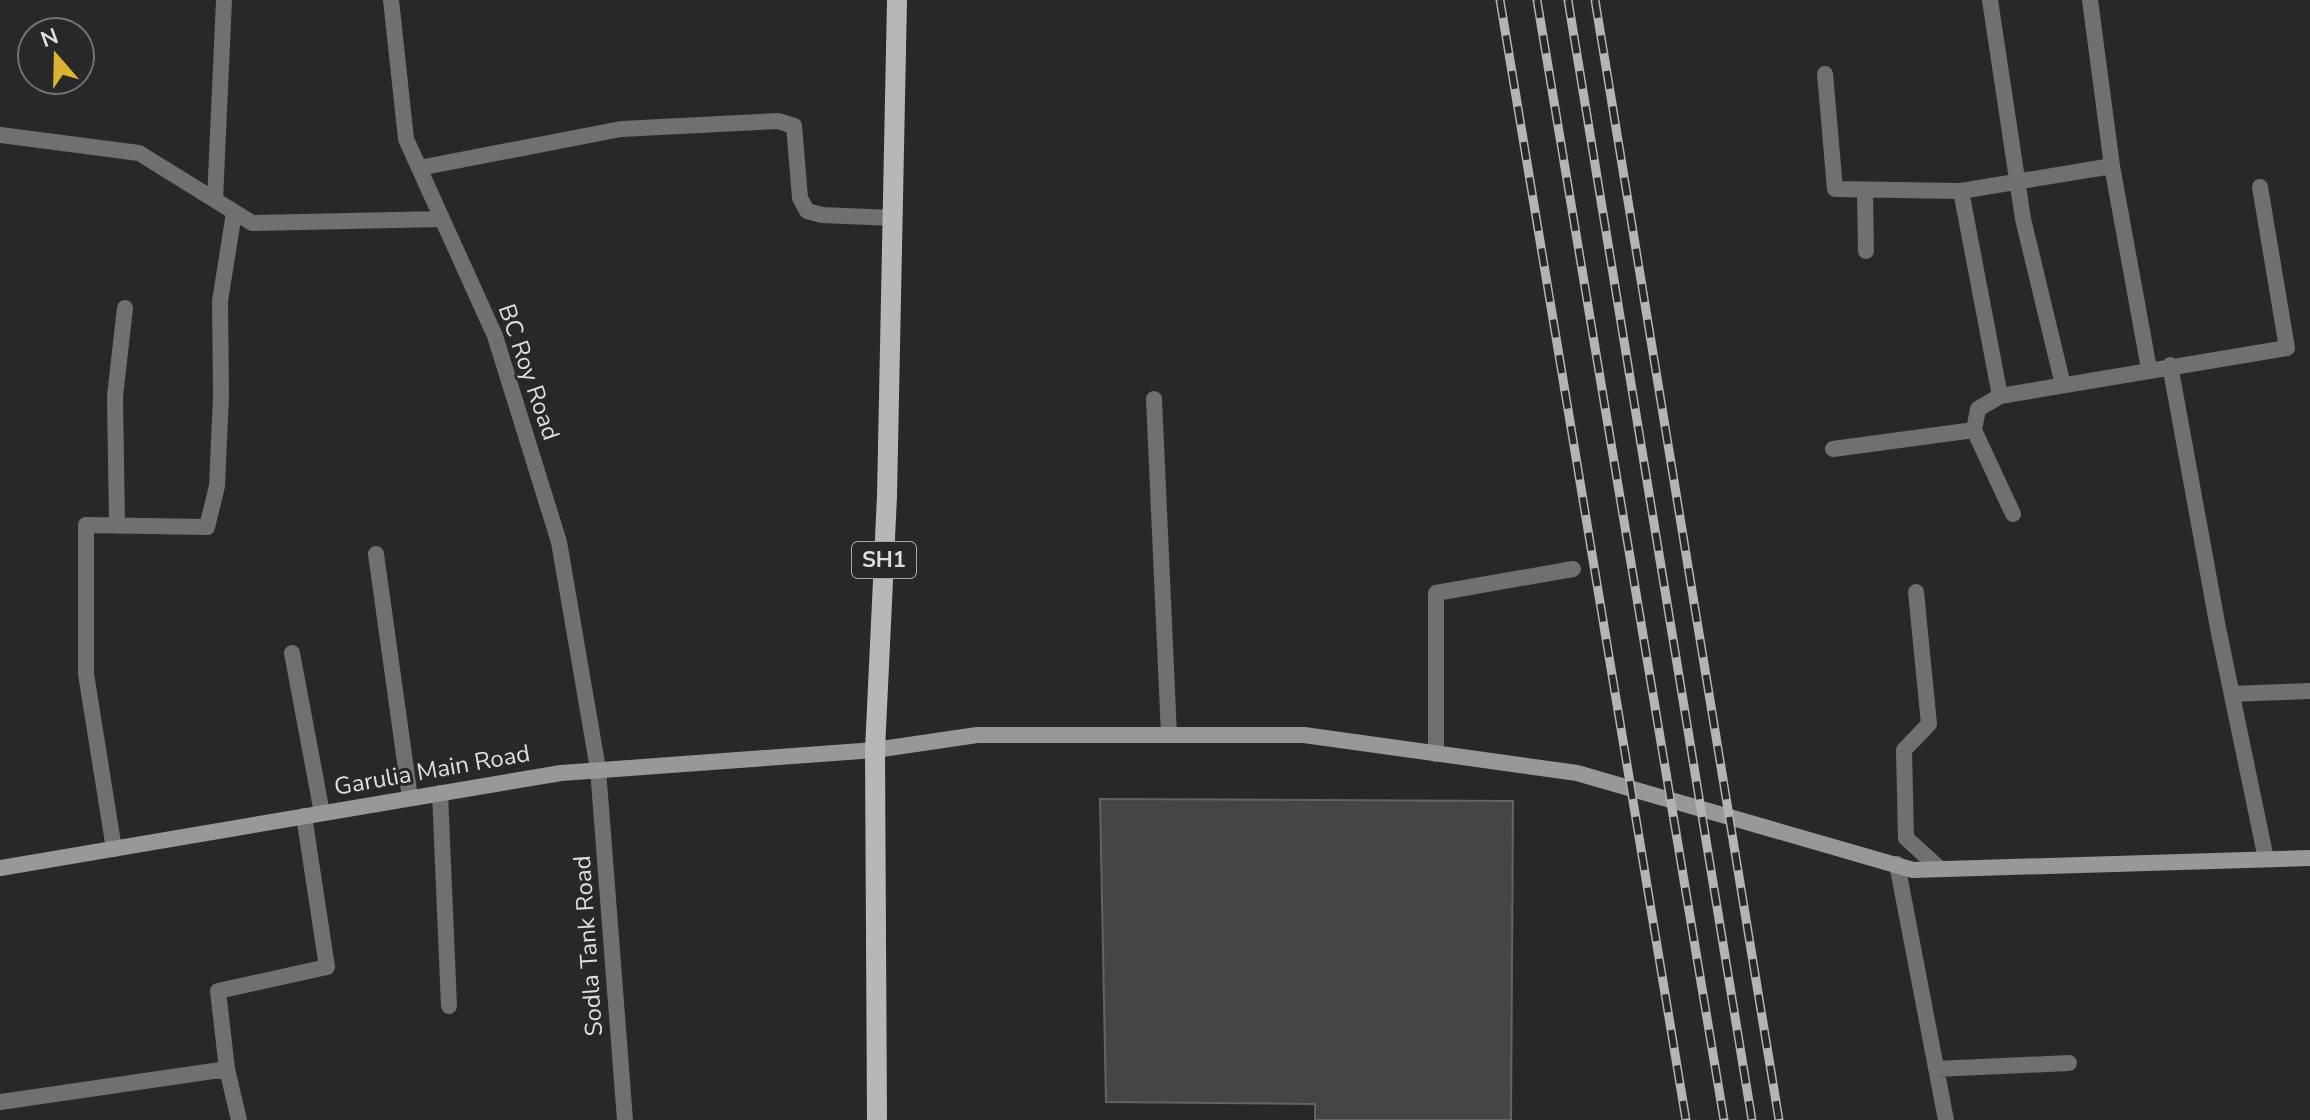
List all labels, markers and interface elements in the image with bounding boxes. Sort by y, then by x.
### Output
north arrow [16,16,96,96]
text: N [37,21,62,55]
street label: BC Roy Road [491,300,567,444]
road number: SH1 [852,542,916,578]
street label: Garulia Main Road [332,737,532,803]
street label: Sodla Tank Road [566,855,610,1037]

